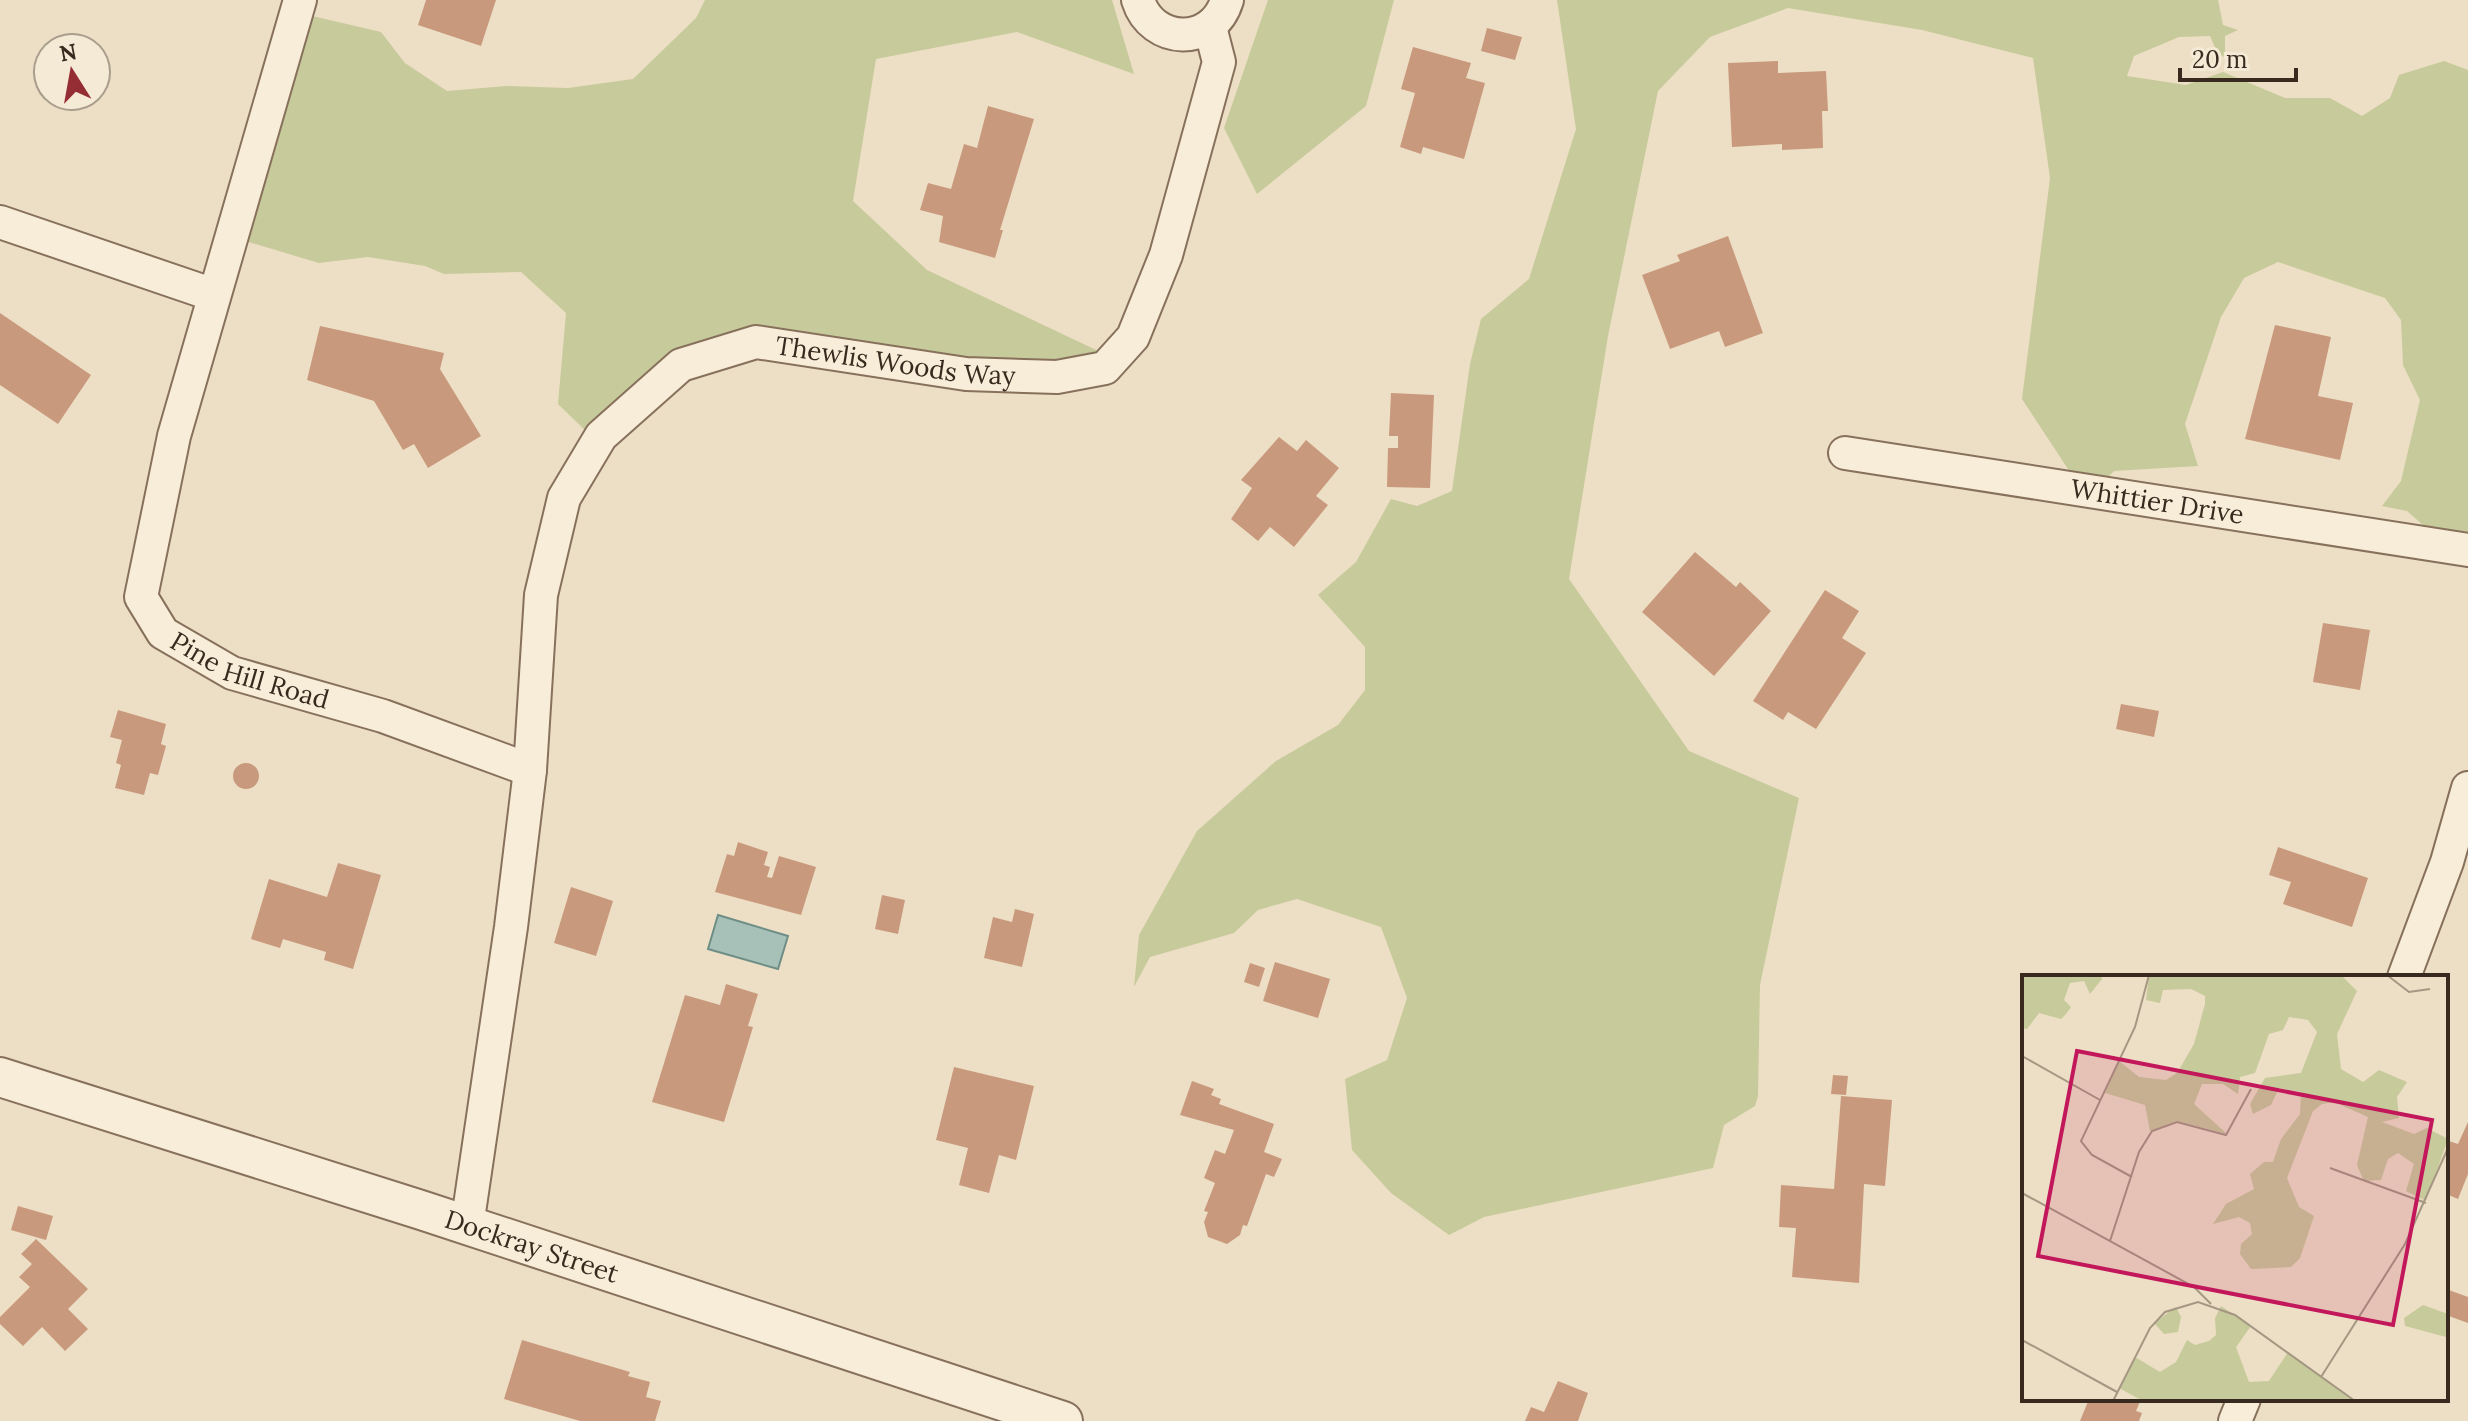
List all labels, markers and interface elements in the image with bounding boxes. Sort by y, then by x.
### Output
north arrow [32,32,112,112]
scale bar [2180,32,2296,82]
text: N [57,37,79,68]
text: 20 m [2192,44,2248,75]
street label: Thewlis Woods Way [773,328,1016,392]
street label: Whittier Drive [2068,471,2246,531]
street label: Pine Hill Road [165,624,333,716]
inset map [2022,975,2448,1401]
street label: Dockray Street [441,1202,623,1290]

